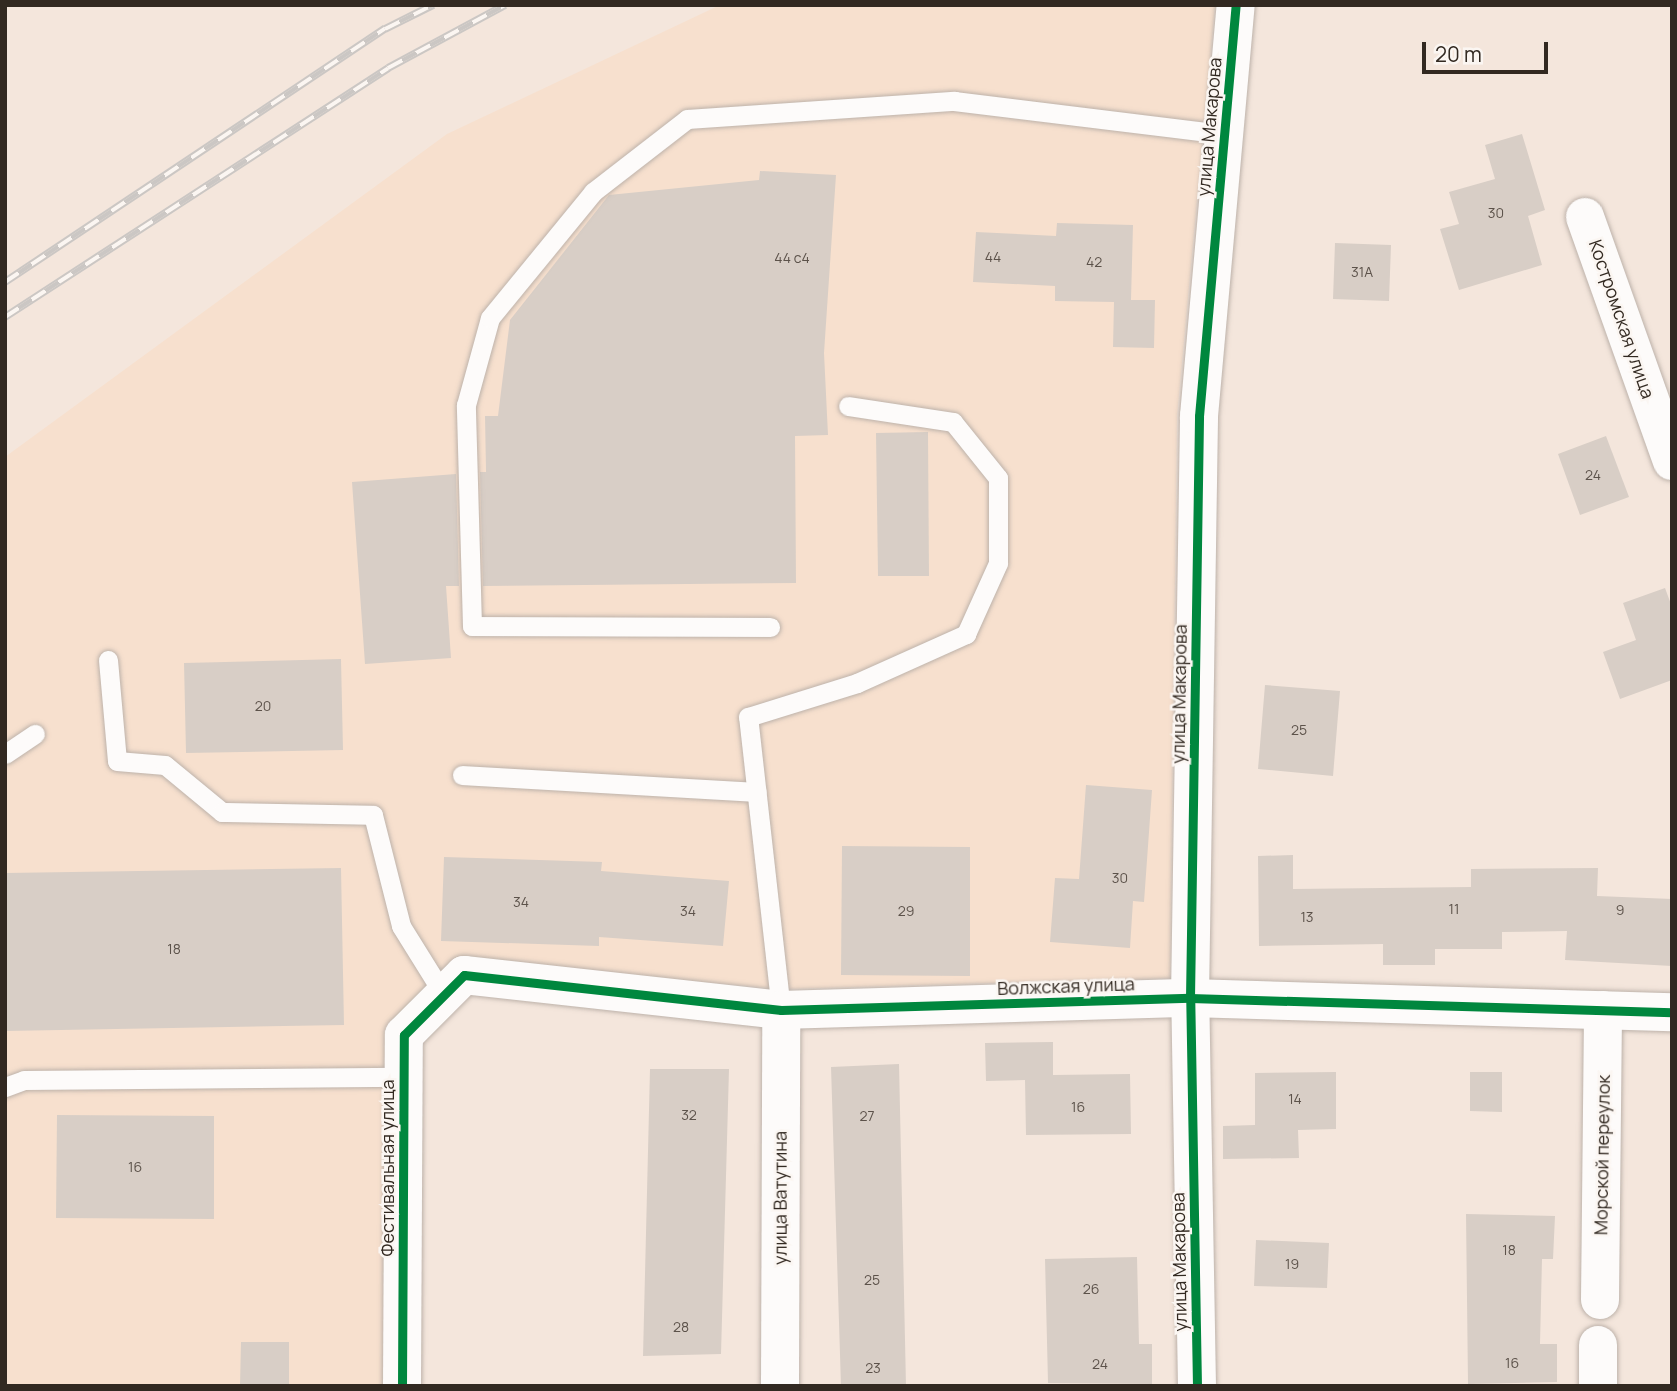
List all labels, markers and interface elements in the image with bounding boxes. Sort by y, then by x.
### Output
scale bar [1425,28,1551,72]
text: 20 m [1435,40,1482,68]
street label: улица Макарова [1192,57,1226,197]
house number: 30 [1488,205,1504,221]
street label: Костромская улица [1585,237,1659,401]
house number: 44 [985,249,1001,265]
house number: 44 с4 [774,250,810,266]
house number: 42 [1086,254,1102,270]
house number: 31А [1351,264,1373,280]
house number: 24 [1585,467,1601,483]
street label: улица Макарова [1167,624,1191,764]
house number: 20 [255,698,271,714]
house number: 25 [1291,722,1307,738]
house number: 30 [1112,870,1128,886]
house number: 34 [513,894,529,910]
house number: 11 [1449,901,1459,917]
house number: 9 [1616,902,1624,918]
house number: 34 [680,903,696,919]
house number: 29 [898,903,914,919]
house number: 13 [1300,909,1314,925]
house number: 18 [167,941,181,957]
street label: Волжская улица [997,973,1135,999]
street label: Морской переулок [1590,1075,1614,1235]
street label: Фестивальная улица [376,1080,398,1256]
house number: 14 [1288,1091,1302,1107]
house number: 16 [1071,1099,1085,1115]
house number: 32 [681,1107,697,1123]
house number: 27 [859,1108,875,1124]
street label: улица Ватутина [769,1131,791,1265]
house number: 16 [128,1159,142,1175]
street label: улица Макарова [1167,1192,1191,1332]
house number: 18 [1502,1242,1516,1258]
house number: 19 [1285,1256,1299,1272]
house number: 25 [864,1272,880,1288]
house number: 26 [1083,1281,1099,1297]
house number: 28 [673,1319,689,1335]
house number: 16 [1505,1355,1519,1371]
house number: 24 [1092,1356,1108,1372]
house number: 23 [865,1360,881,1376]

